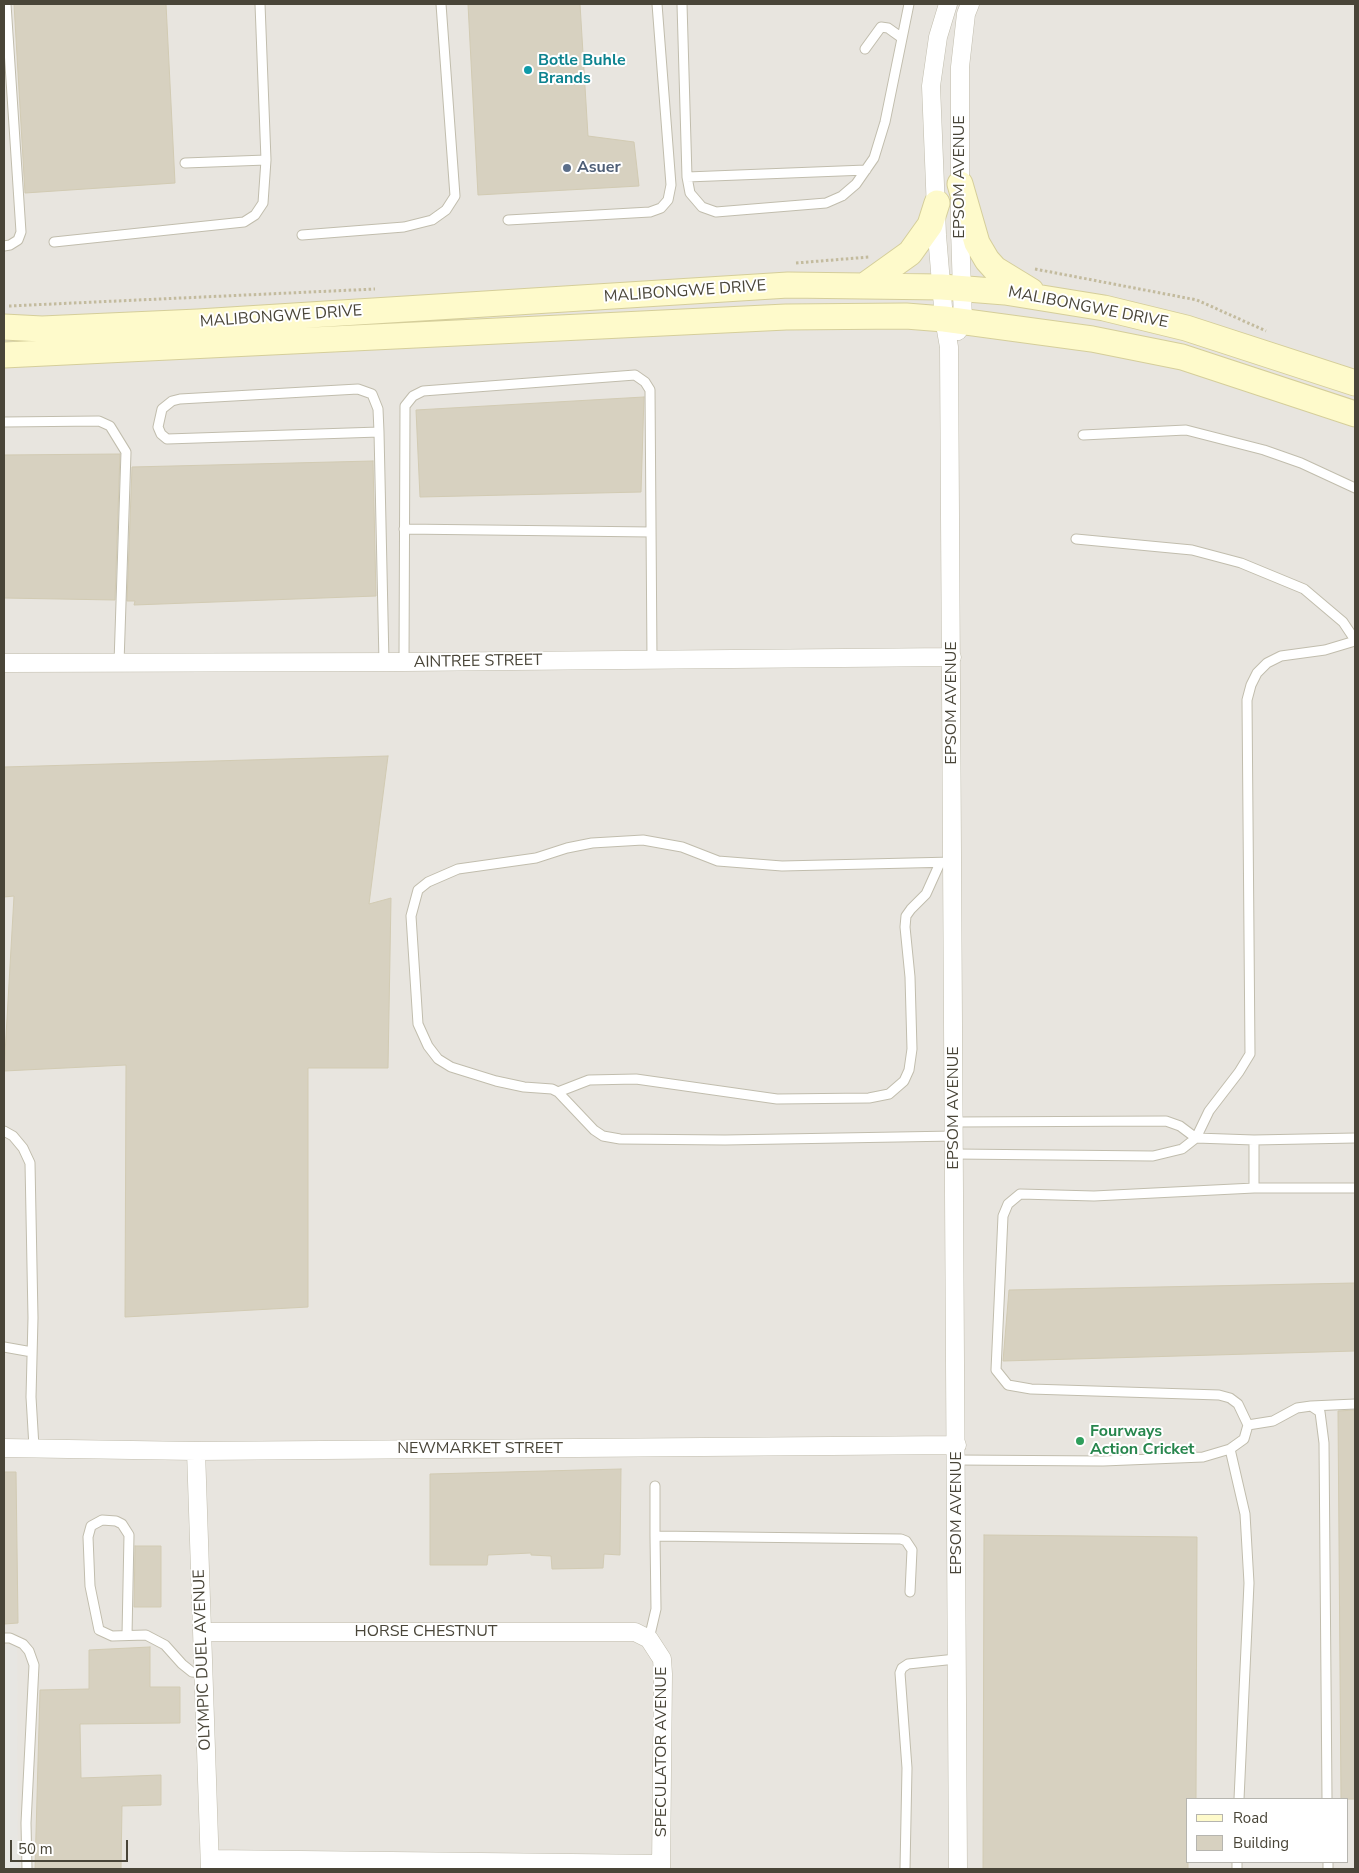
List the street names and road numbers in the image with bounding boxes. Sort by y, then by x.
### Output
street label: EPSOM AVENUE [950,115,970,239]
street label: MALIBONGWE DRIVE [603,277,767,307]
street label: MALIBONGWE DRIVE [1006,283,1170,333]
street label: MALIBONGWE DRIVE [199,302,363,332]
street label: EPSOM AVENUE [942,641,962,765]
street label: AINTREE STREET [413,651,543,673]
street label: EPSOM AVENUE [944,1046,964,1170]
street label: NEWMARKET STREET [397,1439,563,1459]
street label: EPSOM AVENUE [947,1451,967,1575]
street label: OLYMPIC DUEL AVENUE [190,1569,216,1751]
street label: HORSE CHESTNUT [355,1622,497,1642]
street label: SPECULATOR AVENUE [652,1667,672,1837]

